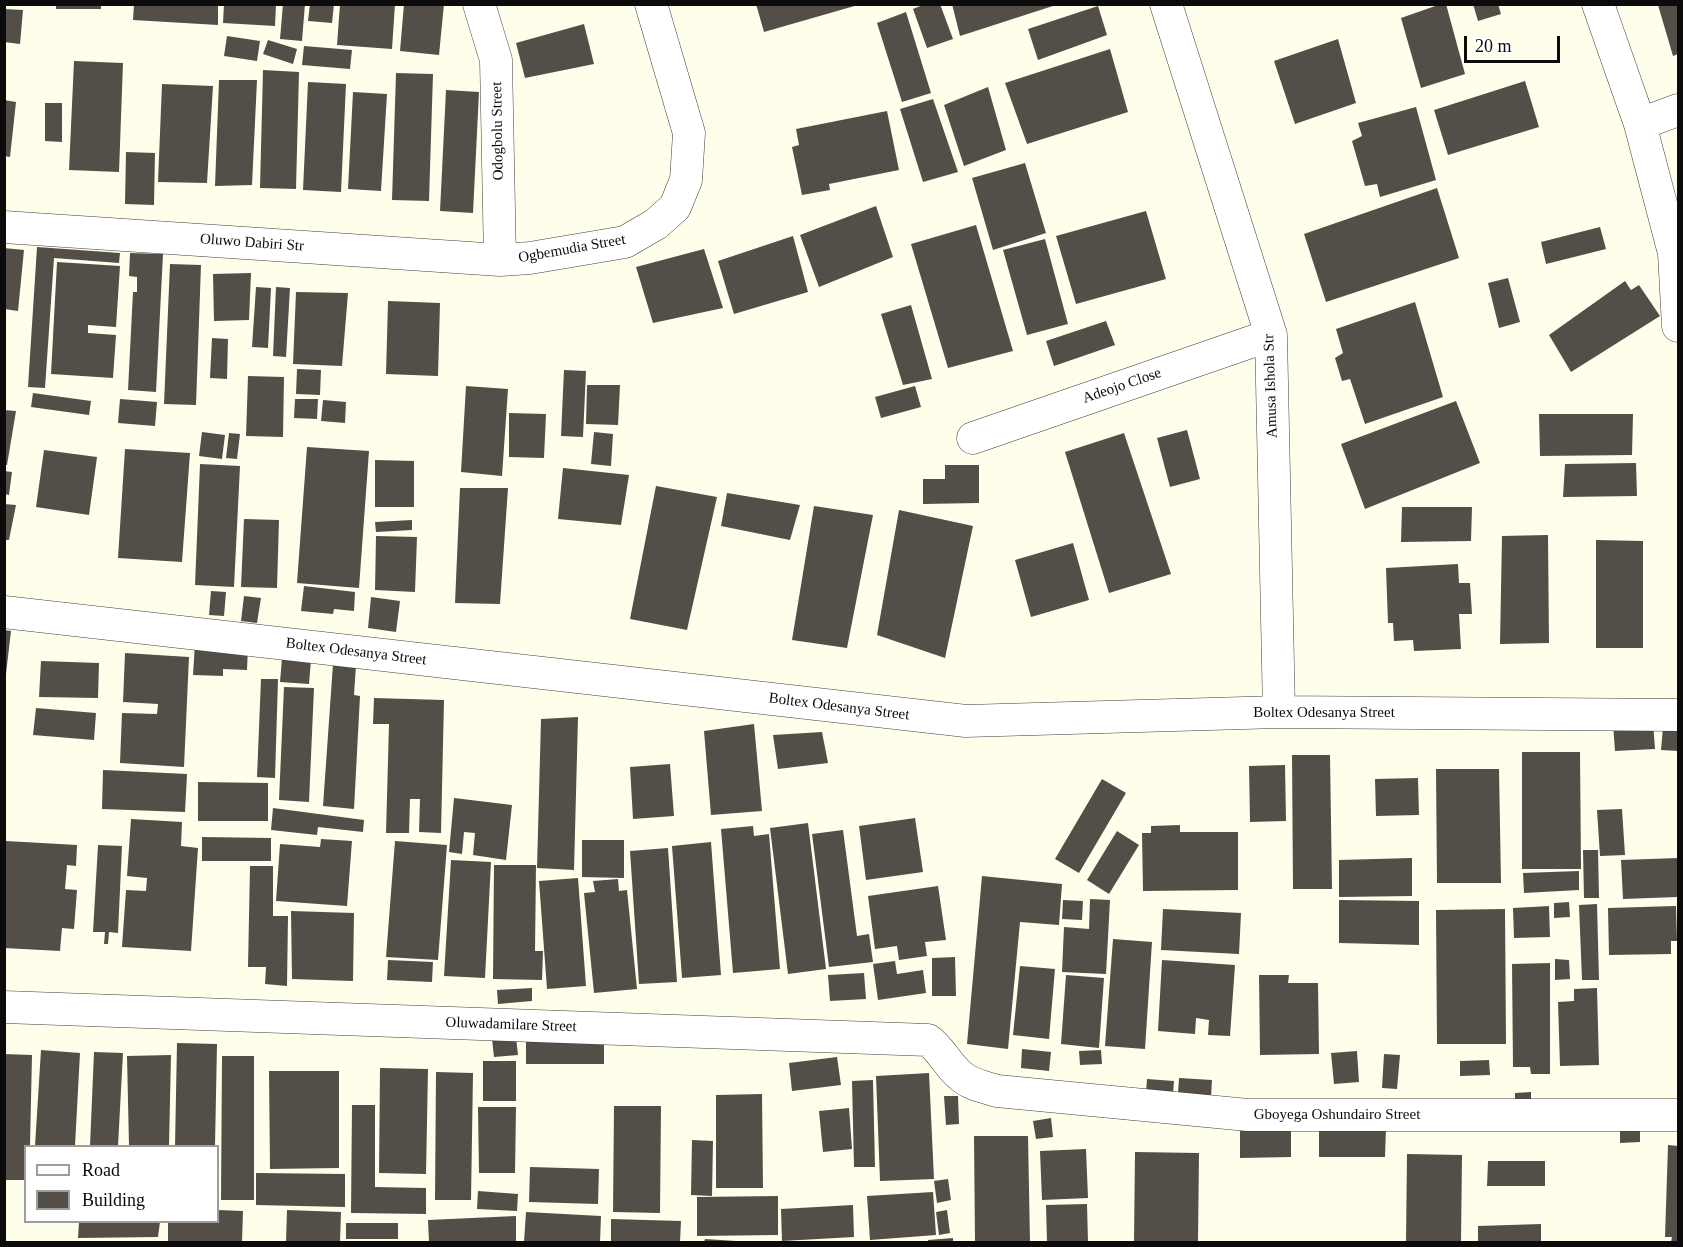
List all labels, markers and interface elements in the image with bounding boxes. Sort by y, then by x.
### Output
scale bar [1467,24,1563,62]
text: 20 m [1475,36,1512,56]
street label: Odogbolu Street [488,81,508,181]
street label: Oluwo Dabiri Str [199,230,305,256]
street label: Ogbemudia Street [517,231,627,267]
street label: Amusa Ishola Str [1260,334,1282,438]
street label: Adeojo Close [1080,364,1164,408]
street label: Boltex Odesanya Street [285,634,427,670]
street label: Boltex Odesanya Street [768,689,910,725]
street label: Boltex Odesanya Street [1253,704,1395,722]
street label: Oluwadamilare Street [445,1014,577,1036]
street label: Gboyega Oshundairo Street [1254,1106,1420,1124]
legend [24,1145,219,1223]
text: Road [82,1160,120,1180]
text: Building [82,1190,145,1210]

